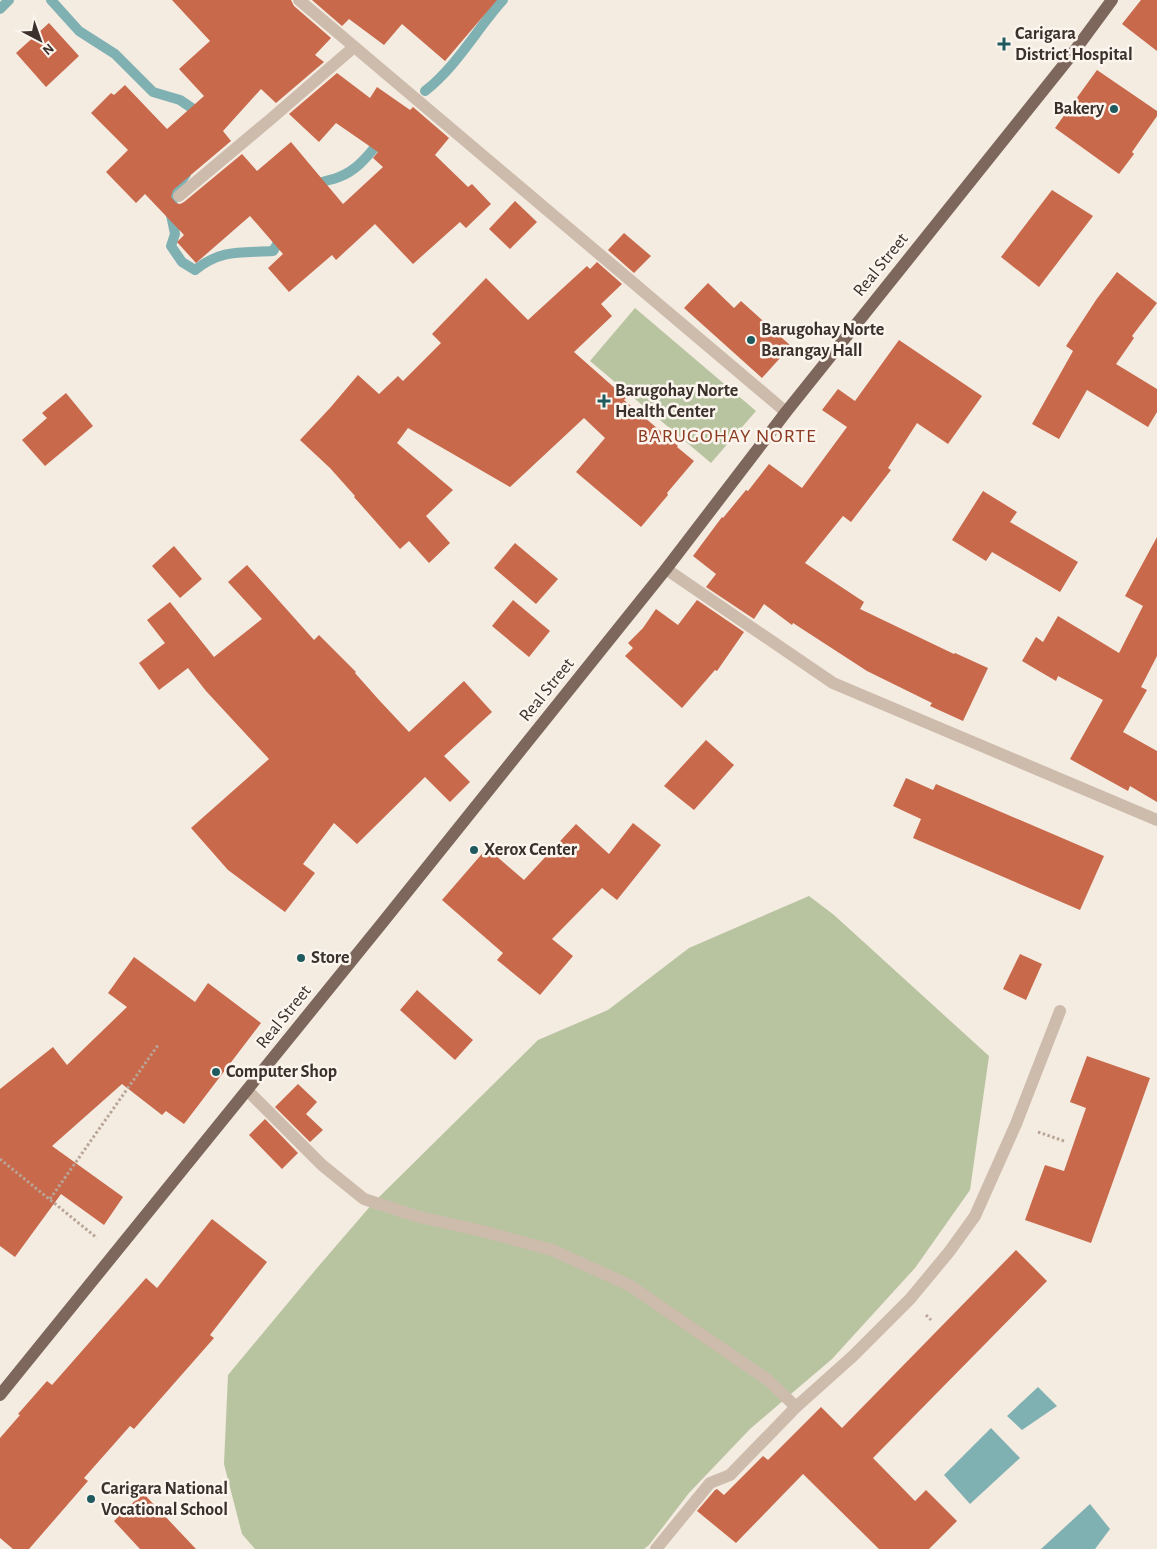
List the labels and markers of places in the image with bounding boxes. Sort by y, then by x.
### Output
place label: Carigara District Hospital [1015,25,1133,64]
marker: Carigara District Hospital [997,37,1011,51]
place label: Bakery [1053,100,1105,118]
marker: Bakery [1108,103,1120,115]
place label: Barugohay Norte Barangay Hall [761,321,884,360]
marker: Barugohay Norte Barangay Hall [745,334,757,346]
place label: Barugohay Norte Health Center [615,382,738,421]
marker: Barugohay Norte Health Center [597,394,611,408]
place label: Xerox Center [484,841,578,859]
marker: Xerox Center [468,844,480,856]
place label: Store [311,949,349,967]
marker: Store [295,952,307,964]
place label: Computer Shop [226,1063,337,1081]
marker: Computer Shop [210,1066,222,1078]
place label: Carigara National Vocational School [101,1480,228,1519]
marker: Carigara National Vocational School [85,1493,97,1505]

